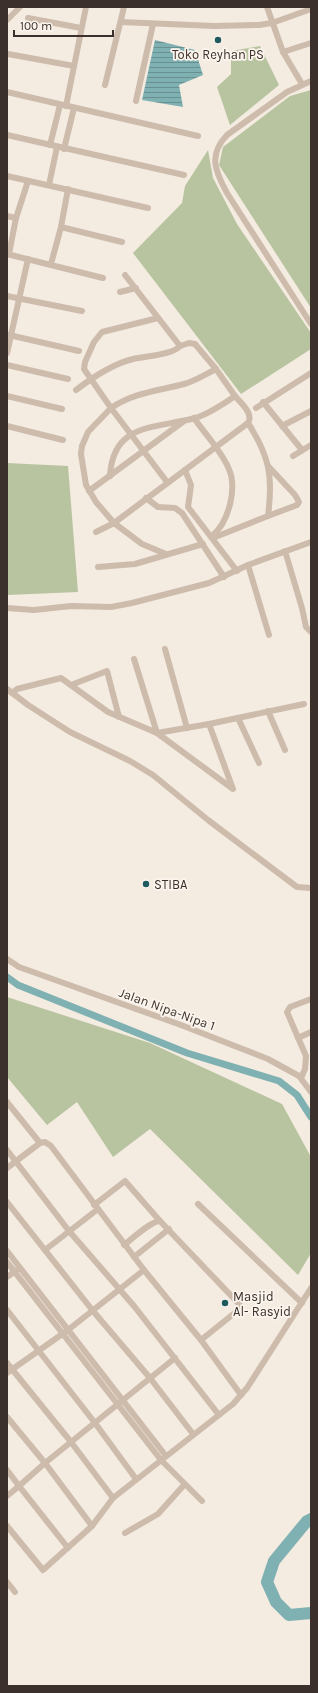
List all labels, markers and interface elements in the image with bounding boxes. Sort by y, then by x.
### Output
scale bar [14,12,113,38]
text: 100 m [20,19,52,33]
marker: Toko Reyhan PS [213,35,223,45]
place label: Toko Reyhan PS [172,47,264,62]
place label: STIBA [154,877,188,892]
marker: STIBA [141,879,151,889]
street label: Jalan Nipa-Nipa 1 [117,985,217,1033]
place label: Masjid Al- Rasyid [233,1289,291,1319]
marker: Masjid Al- Rasyid [220,1298,230,1308]

